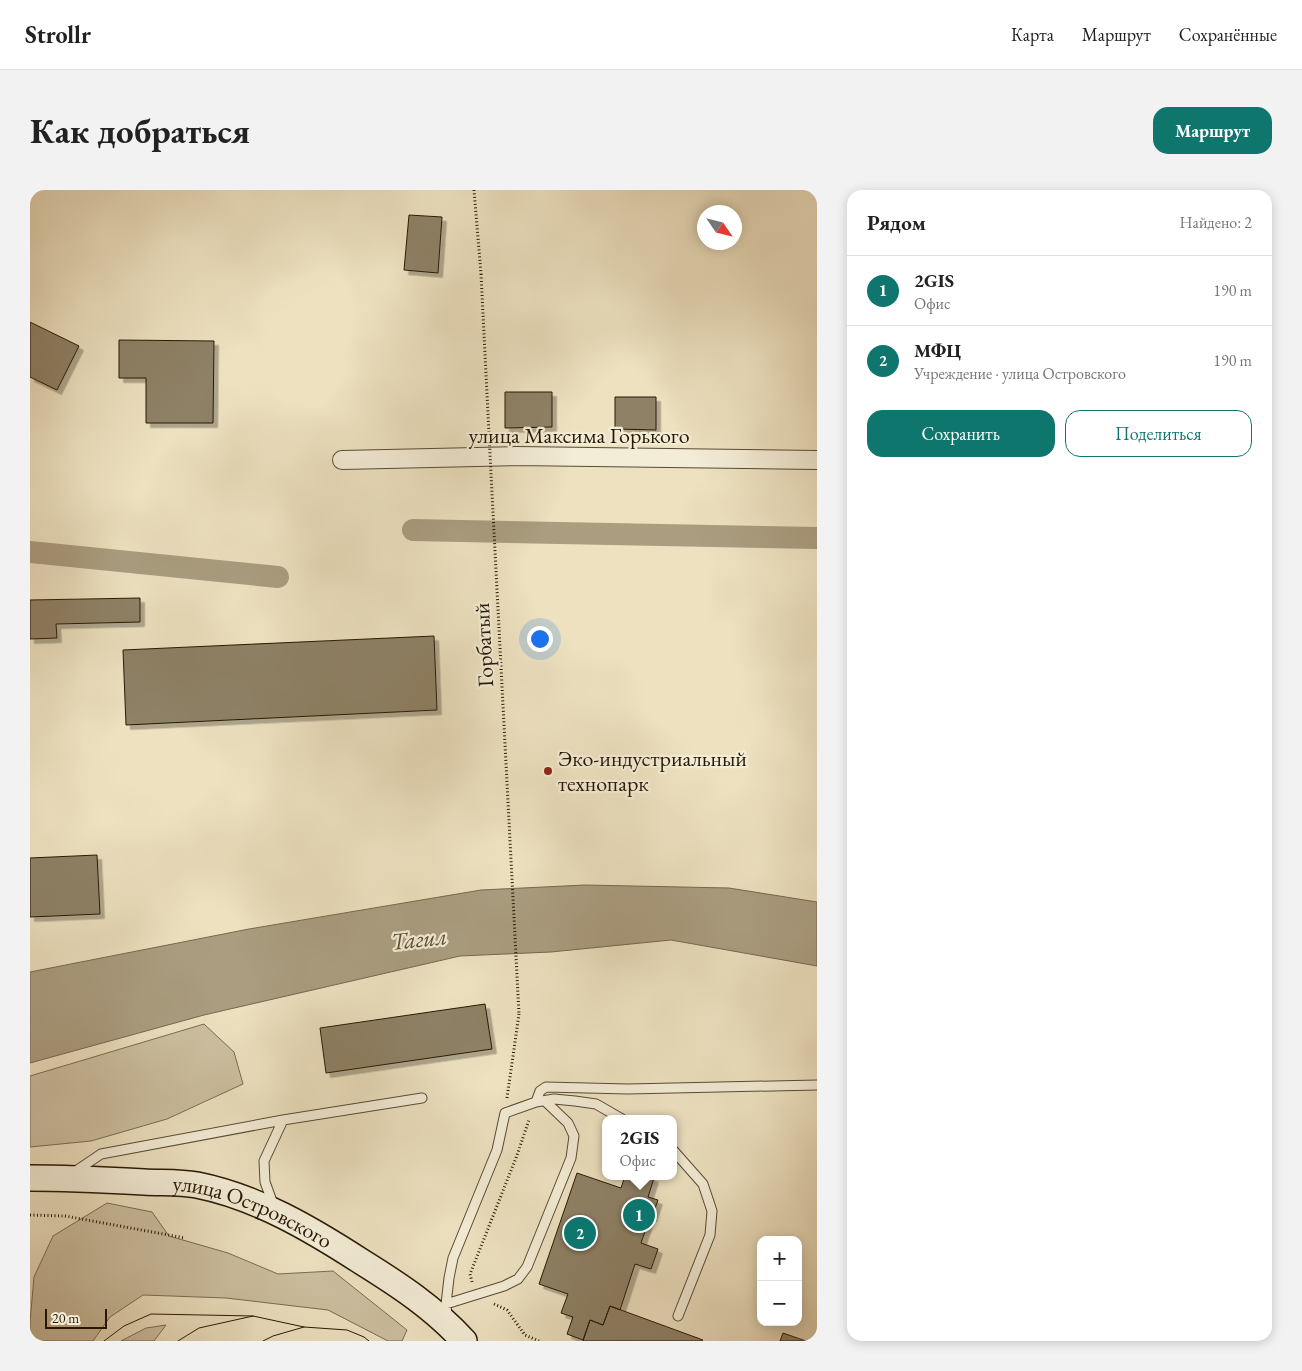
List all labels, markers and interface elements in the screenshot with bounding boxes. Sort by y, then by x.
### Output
text: Strollr [25,19,91,50]
text: Карта [1011,23,1054,46]
text: Маршрут [1082,23,1151,46]
text: Сохранённые [1179,23,1277,46]
button: Маршрут [1153,107,1272,154]
text: Как добраться [30,108,250,153]
north arrow [697,205,742,250]
text: Рядом [867,209,926,236]
text: Найдено: 2 [1180,212,1252,233]
text: 2GIS [914,268,954,293]
text: 1 [879,280,887,301]
text: 190 m [1213,280,1252,301]
text: Офис [914,293,951,314]
text: МФЦ [914,338,961,363]
text: 2 [879,350,887,371]
text: 190 m [1213,350,1252,371]
text: Учреждение · улица Островского [914,363,1126,384]
button: Сохранить [867,410,1055,457]
button: Поделиться [1065,410,1252,457]
street label: улица Максима Горького [468,421,690,450]
street label: Горбатый [467,602,500,688]
your location [527,626,553,652]
place label: Эко-индустриальный технопарк [558,744,747,798]
marker: Эко-индустриальный технопарк [542,765,554,777]
water label: Тагил [389,920,449,957]
popup [602,1115,677,1180]
text: 2GIS [619,1125,660,1150]
text: Офис [619,1150,656,1171]
street label: улица Островского [172,1169,338,1255]
pin: 1 [623,1196,655,1234]
pin: 2 [564,1214,596,1252]
map controls [757,1236,802,1326]
button: + [757,1236,802,1281]
button: − [757,1281,802,1326]
scale bar [45,1306,108,1329]
text: 20 m [52,1309,79,1327]

